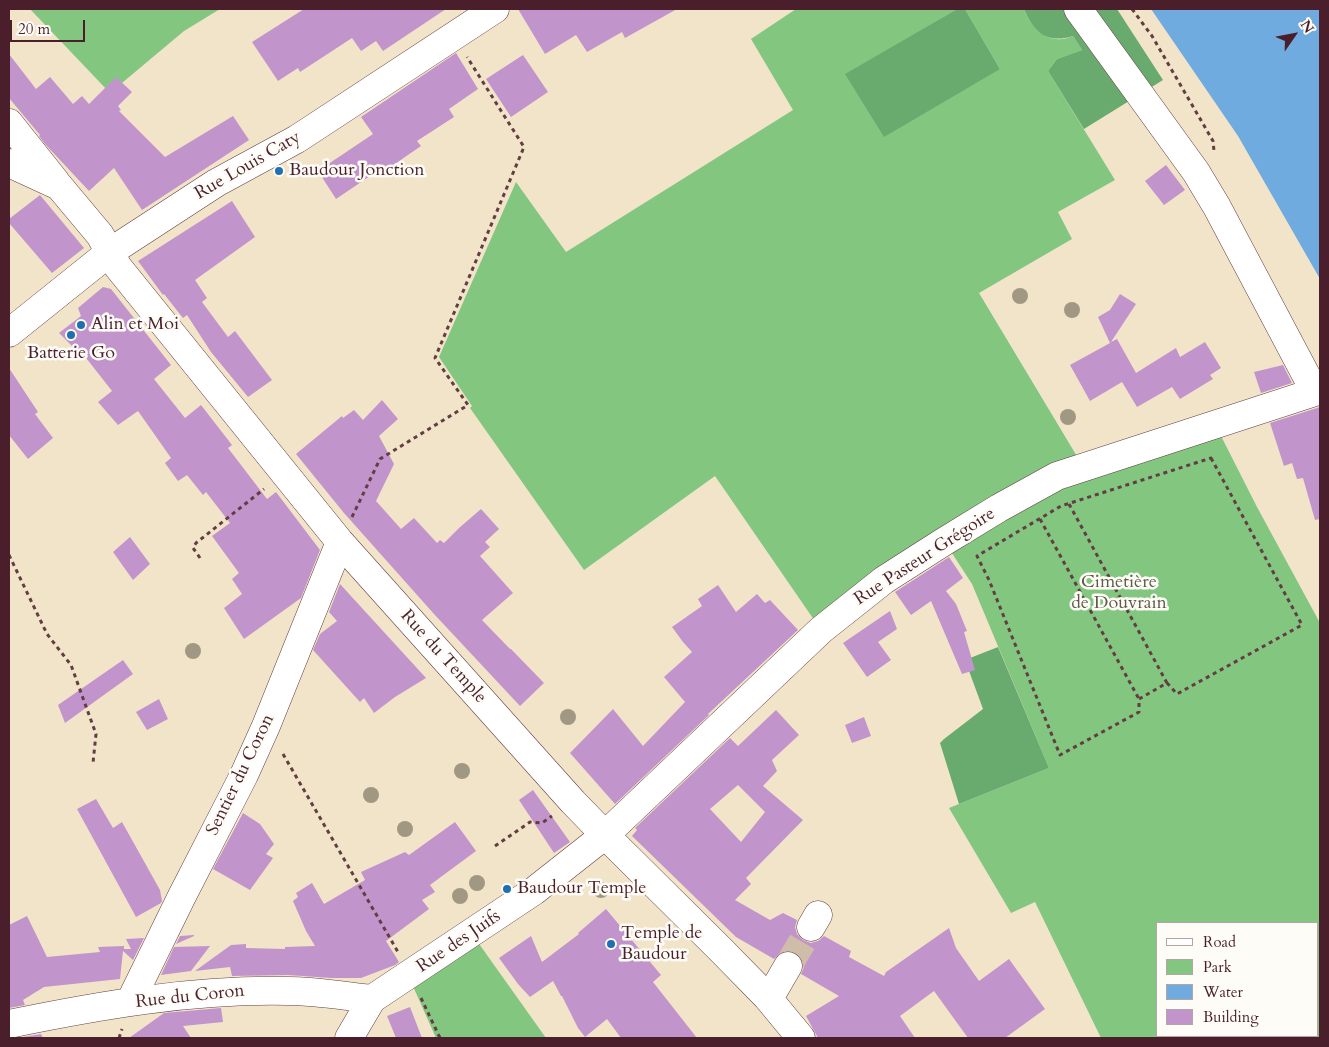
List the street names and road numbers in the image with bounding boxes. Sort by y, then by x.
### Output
street label: Rue Louis Caty [191,127,305,205]
street label: Rue Pasteur Grégoire [851,503,999,611]
street label: Rue du Temple [395,606,491,708]
street label: Sentier du Coron [202,711,280,839]
street label: Rue des Juifs [413,906,505,978]
street label: Rue du Coron [134,981,246,1013]

